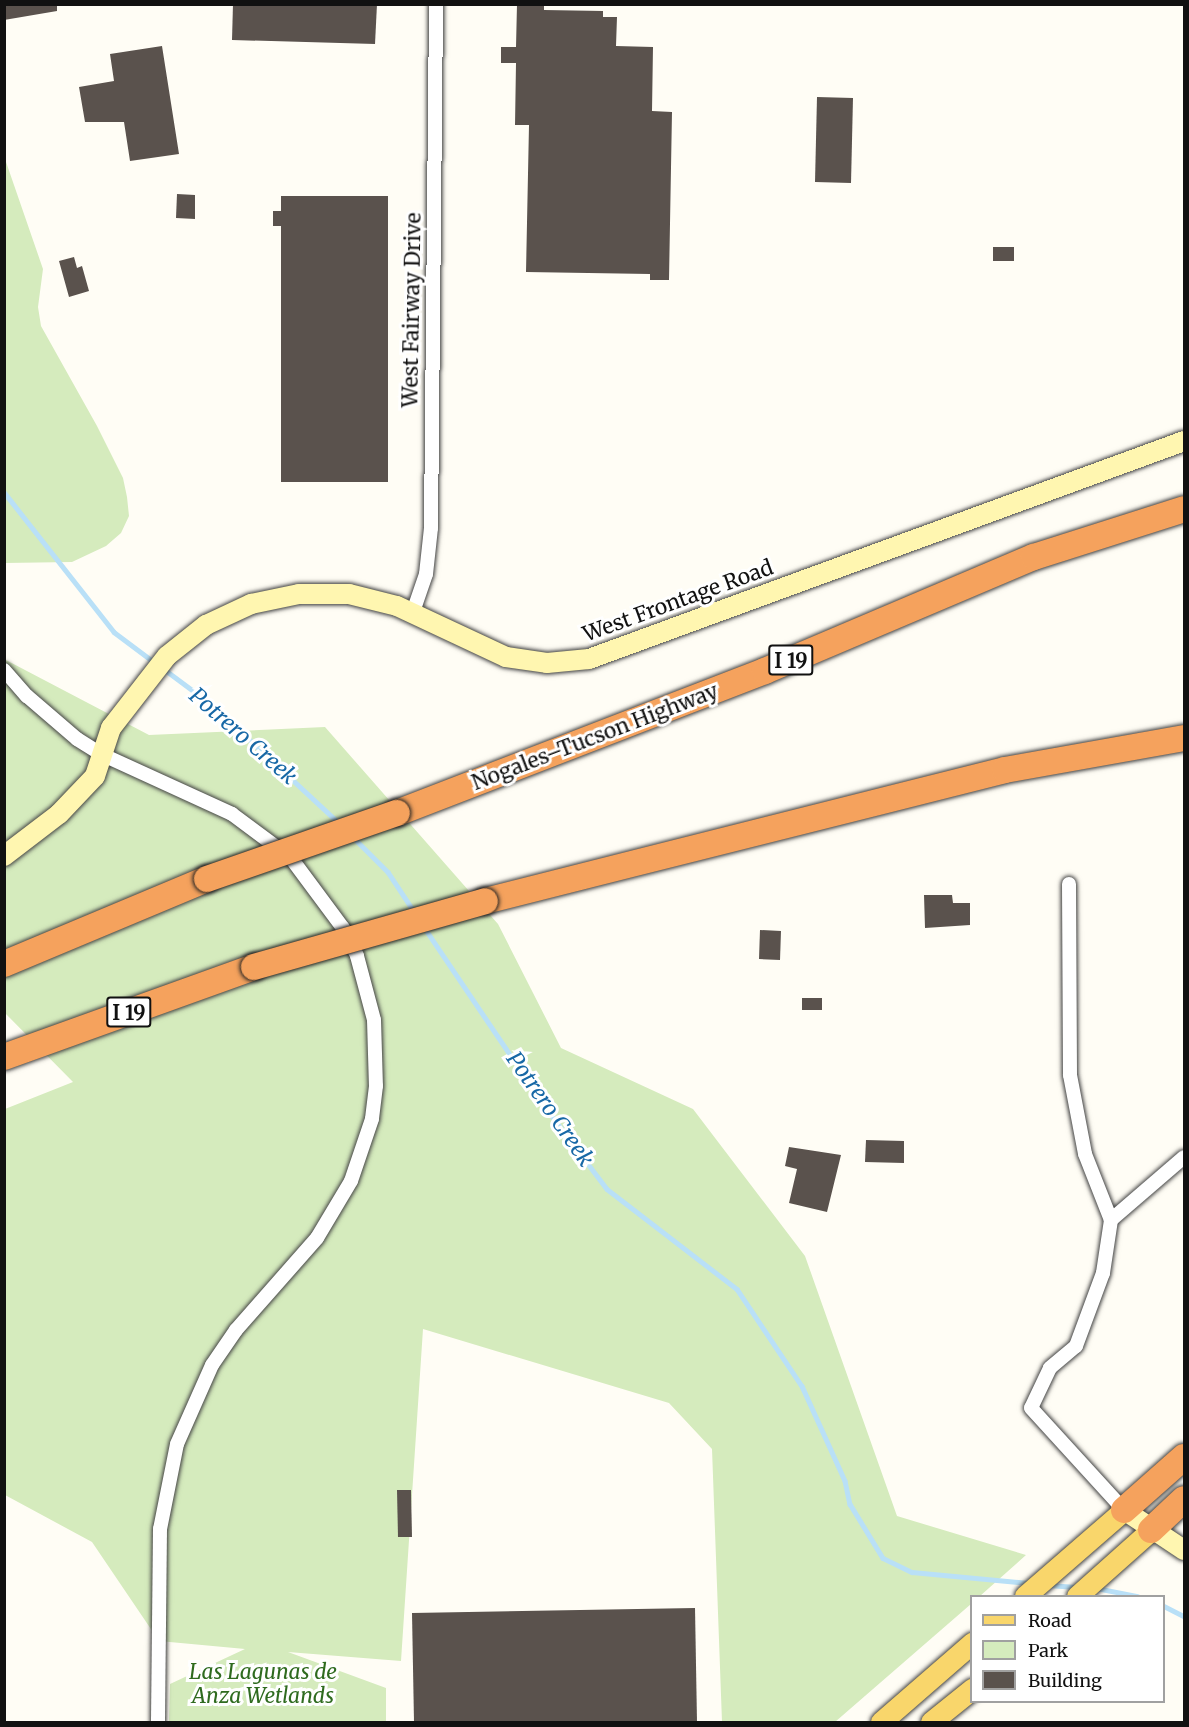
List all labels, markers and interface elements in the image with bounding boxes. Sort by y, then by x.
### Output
street label: West Fairway Drive [398,212,426,408]
street label: West Frontage Road [579,555,777,647]
road number: I 19 [767,643,815,677]
street label: Nogales–Tucson Highway [468,678,722,796]
water label: Potrero Creek [184,682,302,790]
road number: I 19 [105,995,153,1029]
water label: Potrero Creek [501,1047,599,1171]
legend [970,1595,1165,1703]
text: Road [1028,1609,1072,1632]
text: Park [1028,1639,1068,1662]
park label: Las Lagunas de Anza Wetlands [189,1659,337,1709]
text: Building [1028,1669,1102,1692]

